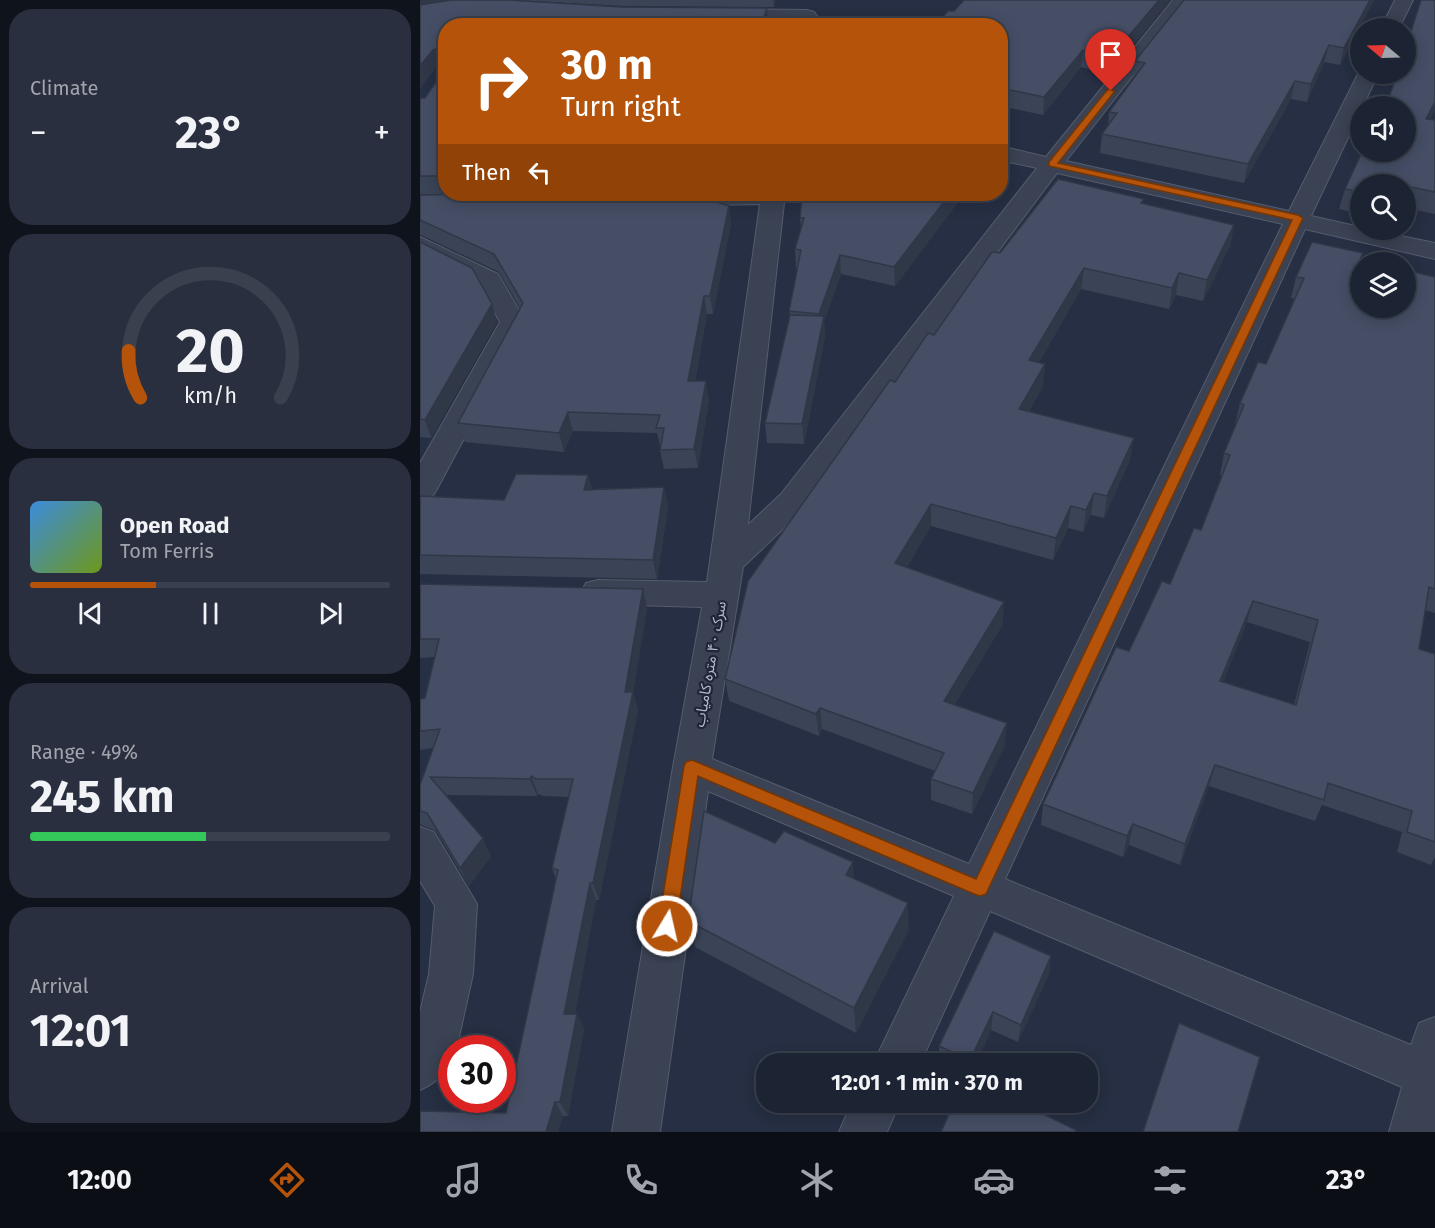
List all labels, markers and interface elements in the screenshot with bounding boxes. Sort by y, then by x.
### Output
north arrow [1350,18,1416,84]
map controls [1350,18,1416,318]
pin [1085,29,1136,91]
icon: arrive [1094,38,1127,71]
text: 30 m [561,40,653,90]
icon: right [462,42,540,120]
text: Climate [30,76,98,100]
text: Turn right [561,91,681,123]
button: sound [1350,96,1416,162]
text: 23° [175,106,245,160]
text: − [30,113,47,153]
text: + [374,113,390,153]
icon: left [523,156,556,189]
text: Then [462,159,511,186]
button: search [1350,174,1416,240]
button: layers [1350,252,1416,318]
text: 20 [176,315,244,390]
text: km/h [183,384,237,410]
text: Open Road [120,512,230,539]
text: Tom Ferris [120,539,214,563]
icon: previous [74,597,107,630]
icon: pause [194,597,227,630]
icon: next [314,597,347,630]
street label: سرک ۴۰ متره کامیاب [690,599,730,728]
text: Range · 49% [30,740,138,764]
text: 245 km [30,770,175,824]
position arrow [635,894,699,958]
text: Arrival [30,974,89,998]
text: 12:01 [30,1004,131,1058]
speed limit sign: 30 [438,1035,516,1113]
text: 12:01 · 1 min · 370 m [831,1069,1023,1096]
icon: directions [266,1159,308,1201]
icon: music [443,1159,485,1201]
icon: phone [620,1159,662,1201]
icon: climate [796,1159,838,1201]
icon: car [973,1159,1015,1201]
icon: filters [1149,1159,1191,1201]
text: 12:00 [67,1164,132,1196]
text: 23° [1326,1164,1368,1196]

